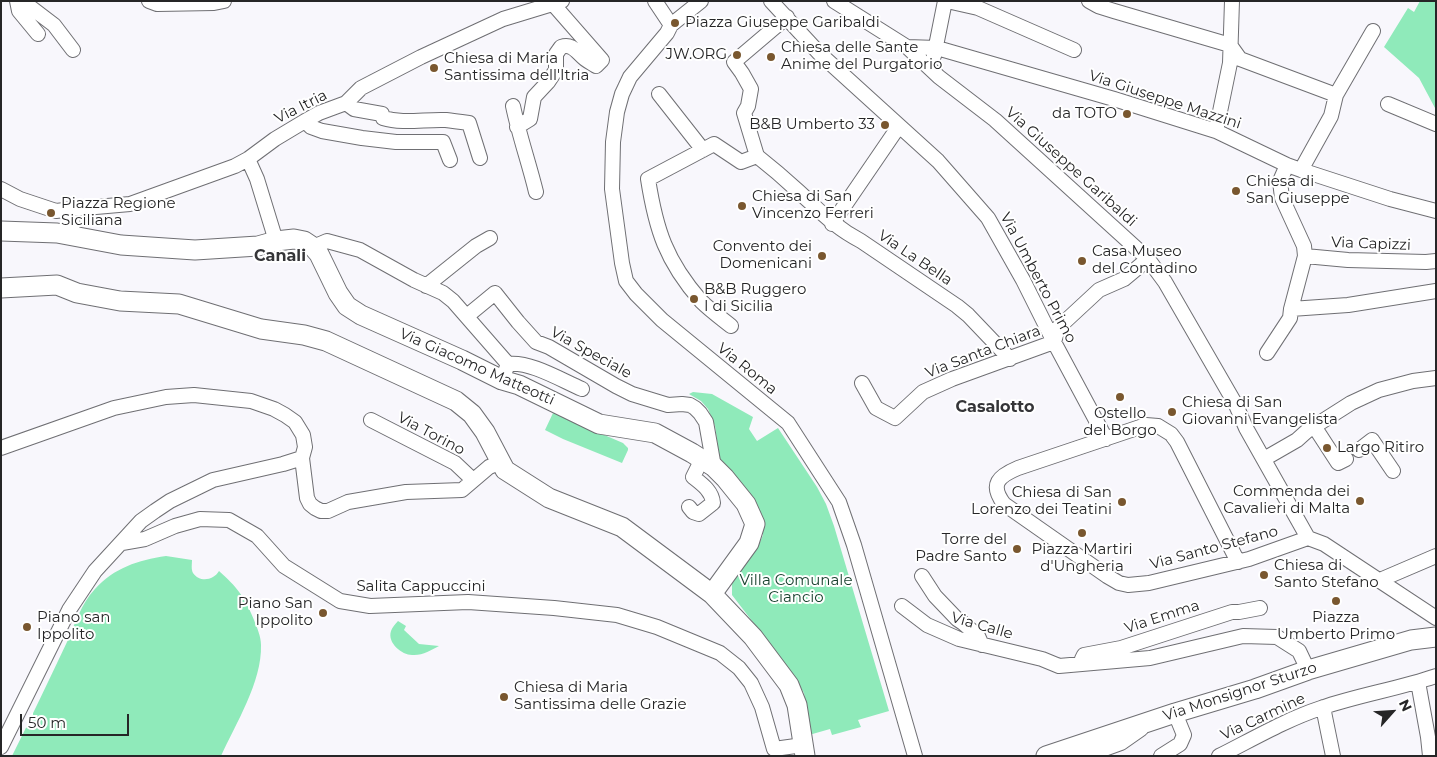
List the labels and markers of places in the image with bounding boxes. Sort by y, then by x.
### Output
place label: Piazza Giuseppe Garibaldi [685,14,880,32]
marker: Piazza Giuseppe Garibaldi [669,17,681,29]
place label: Chiesa delle Sante Anime del Purgatorio [781,39,942,74]
place label: JW.ORG [665,46,727,64]
marker: JW.ORG [731,49,743,61]
place label: Chiesa di Maria Santissima dell'Itria [444,50,589,85]
marker: Chiesa delle Sante Anime del Purgatorio [765,51,777,63]
marker: Chiesa di Maria Santissima dell'Itria [428,62,440,74]
place label: da TOTO [1052,105,1117,123]
marker: da TOTO [1121,108,1133,120]
place label: B&B Umberto 33 [749,116,875,134]
marker: B&B Umberto 33 [879,119,891,131]
place label: Chiesa di San Giuseppe [1246,173,1350,208]
marker: Chiesa di San Giuseppe [1230,185,1242,197]
place label: Chiesa di San Vincenzo Ferreri [752,188,874,223]
place label: Piazza Regione Siciliana [61,195,176,230]
marker: Chiesa di San Vincenzo Ferreri [736,200,748,212]
marker: Piazza Regione Siciliana [45,207,57,219]
place label: Convento dei Domenicani [713,238,812,273]
place label: Casa Museo del Contadino [1092,243,1197,278]
marker: Convento dei Domenicani [816,250,828,262]
marker: Casa Museo del Contadino [1076,255,1088,267]
place label: B&B Ruggero I di Sicilia [704,281,806,316]
marker: B&B Ruggero I di Sicilia [688,293,700,305]
marker: Ostello del Borgo [1114,391,1126,403]
place label: Chiesa di San Giovanni Evangelista [1182,394,1338,429]
place label: Ostello del Borgo [1083,405,1157,440]
marker: Chiesa di San Giovanni Evangelista [1166,406,1178,418]
place label: Largo Ritiro [1337,439,1424,457]
marker: Largo Ritiro [1321,442,1333,454]
place label: Commenda dei Cavalieri di Malta [1223,483,1350,518]
place label: Chiesa di San Lorenzo dei Teatini [971,484,1112,519]
marker: Commenda dei Cavalieri di Malta [1354,495,1366,507]
marker: Chiesa di San Lorenzo dei Teatini [1116,496,1128,508]
marker: Piazza Martiri d'Ungheria [1076,527,1088,539]
place label: Torre del Padre Santo [915,531,1007,566]
place label: Piazza Martiri d'Ungheria [1031,541,1133,576]
marker: Torre del Padre Santo [1011,543,1023,555]
place label: Chiesa di Santo Stefano [1274,557,1379,592]
marker: Chiesa di Santo Stefano [1258,569,1270,581]
place label: Piano San Ippolito [238,595,313,630]
marker: Piazza Umberto Primo [1330,595,1342,607]
marker: Piano San Ippolito [317,607,329,619]
place label: Piano san Ippolito [37,609,110,644]
place label: Piazza Umberto Primo [1277,609,1395,644]
marker: Piano san Ippolito [21,621,33,633]
place label: Chiesa di Maria Santissima delle Grazie [514,679,687,714]
marker: Chiesa di Maria Santissima delle Grazie [498,691,510,703]

